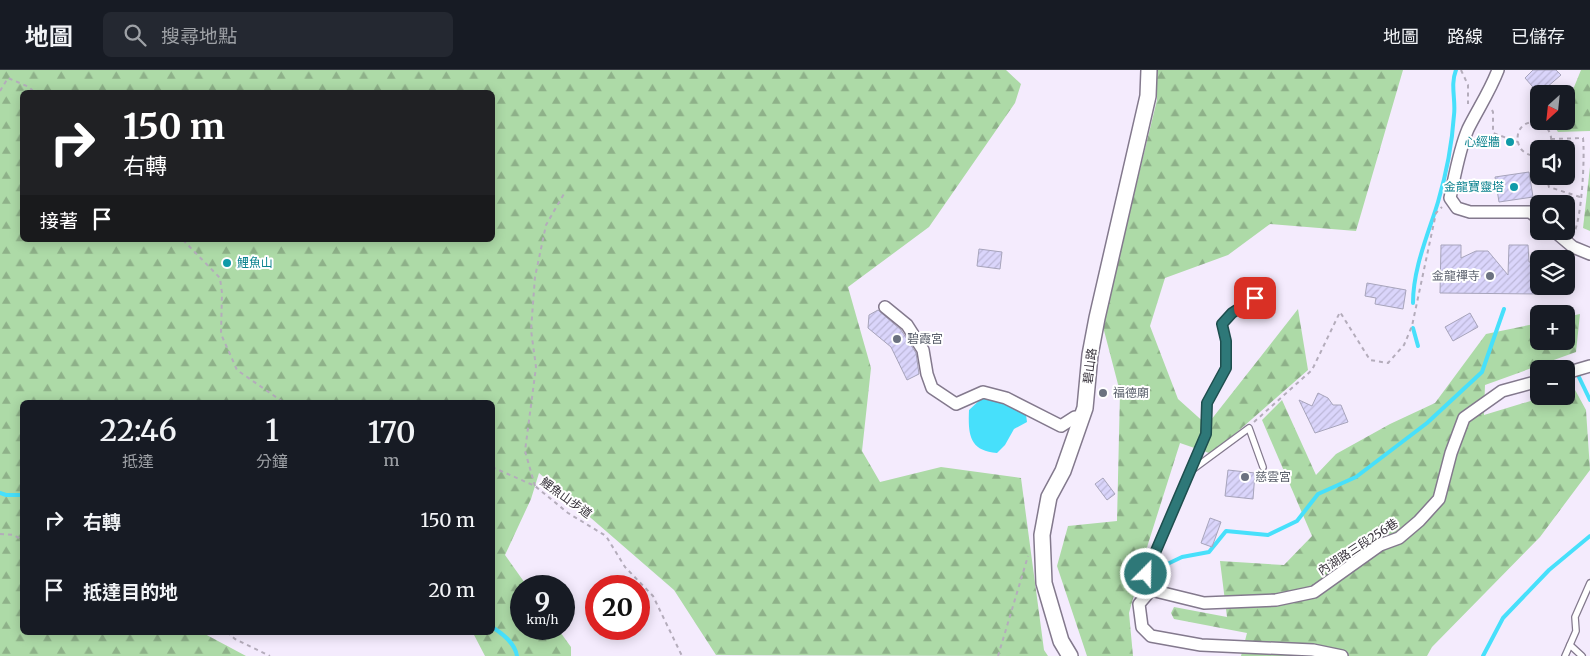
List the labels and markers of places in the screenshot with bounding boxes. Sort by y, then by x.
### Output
place label: 心經牆 [1464,134,1500,149]
marker: 心經牆 [1504,136,1516,148]
place label: 金龍寶靈塔 [1444,179,1504,194]
marker: 金龍寶靈塔 [1508,181,1520,193]
place label: 鯉魚山 [237,255,273,270]
marker: 鯉魚山 [221,257,233,269]
place label: 金龍禪寺 [1432,268,1480,283]
marker: 金龍禪寺 [1484,270,1496,282]
pin [1234,277,1276,319]
place label: 碧霞宮 [907,331,943,346]
marker: 碧霞宮 [891,333,903,345]
place label: 福德廟 [1113,385,1149,400]
marker: 福德廟 [1097,387,1109,399]
place label: 慈雲宮 [1255,469,1291,484]
marker: 慈雲宮 [1239,471,1251,483]

